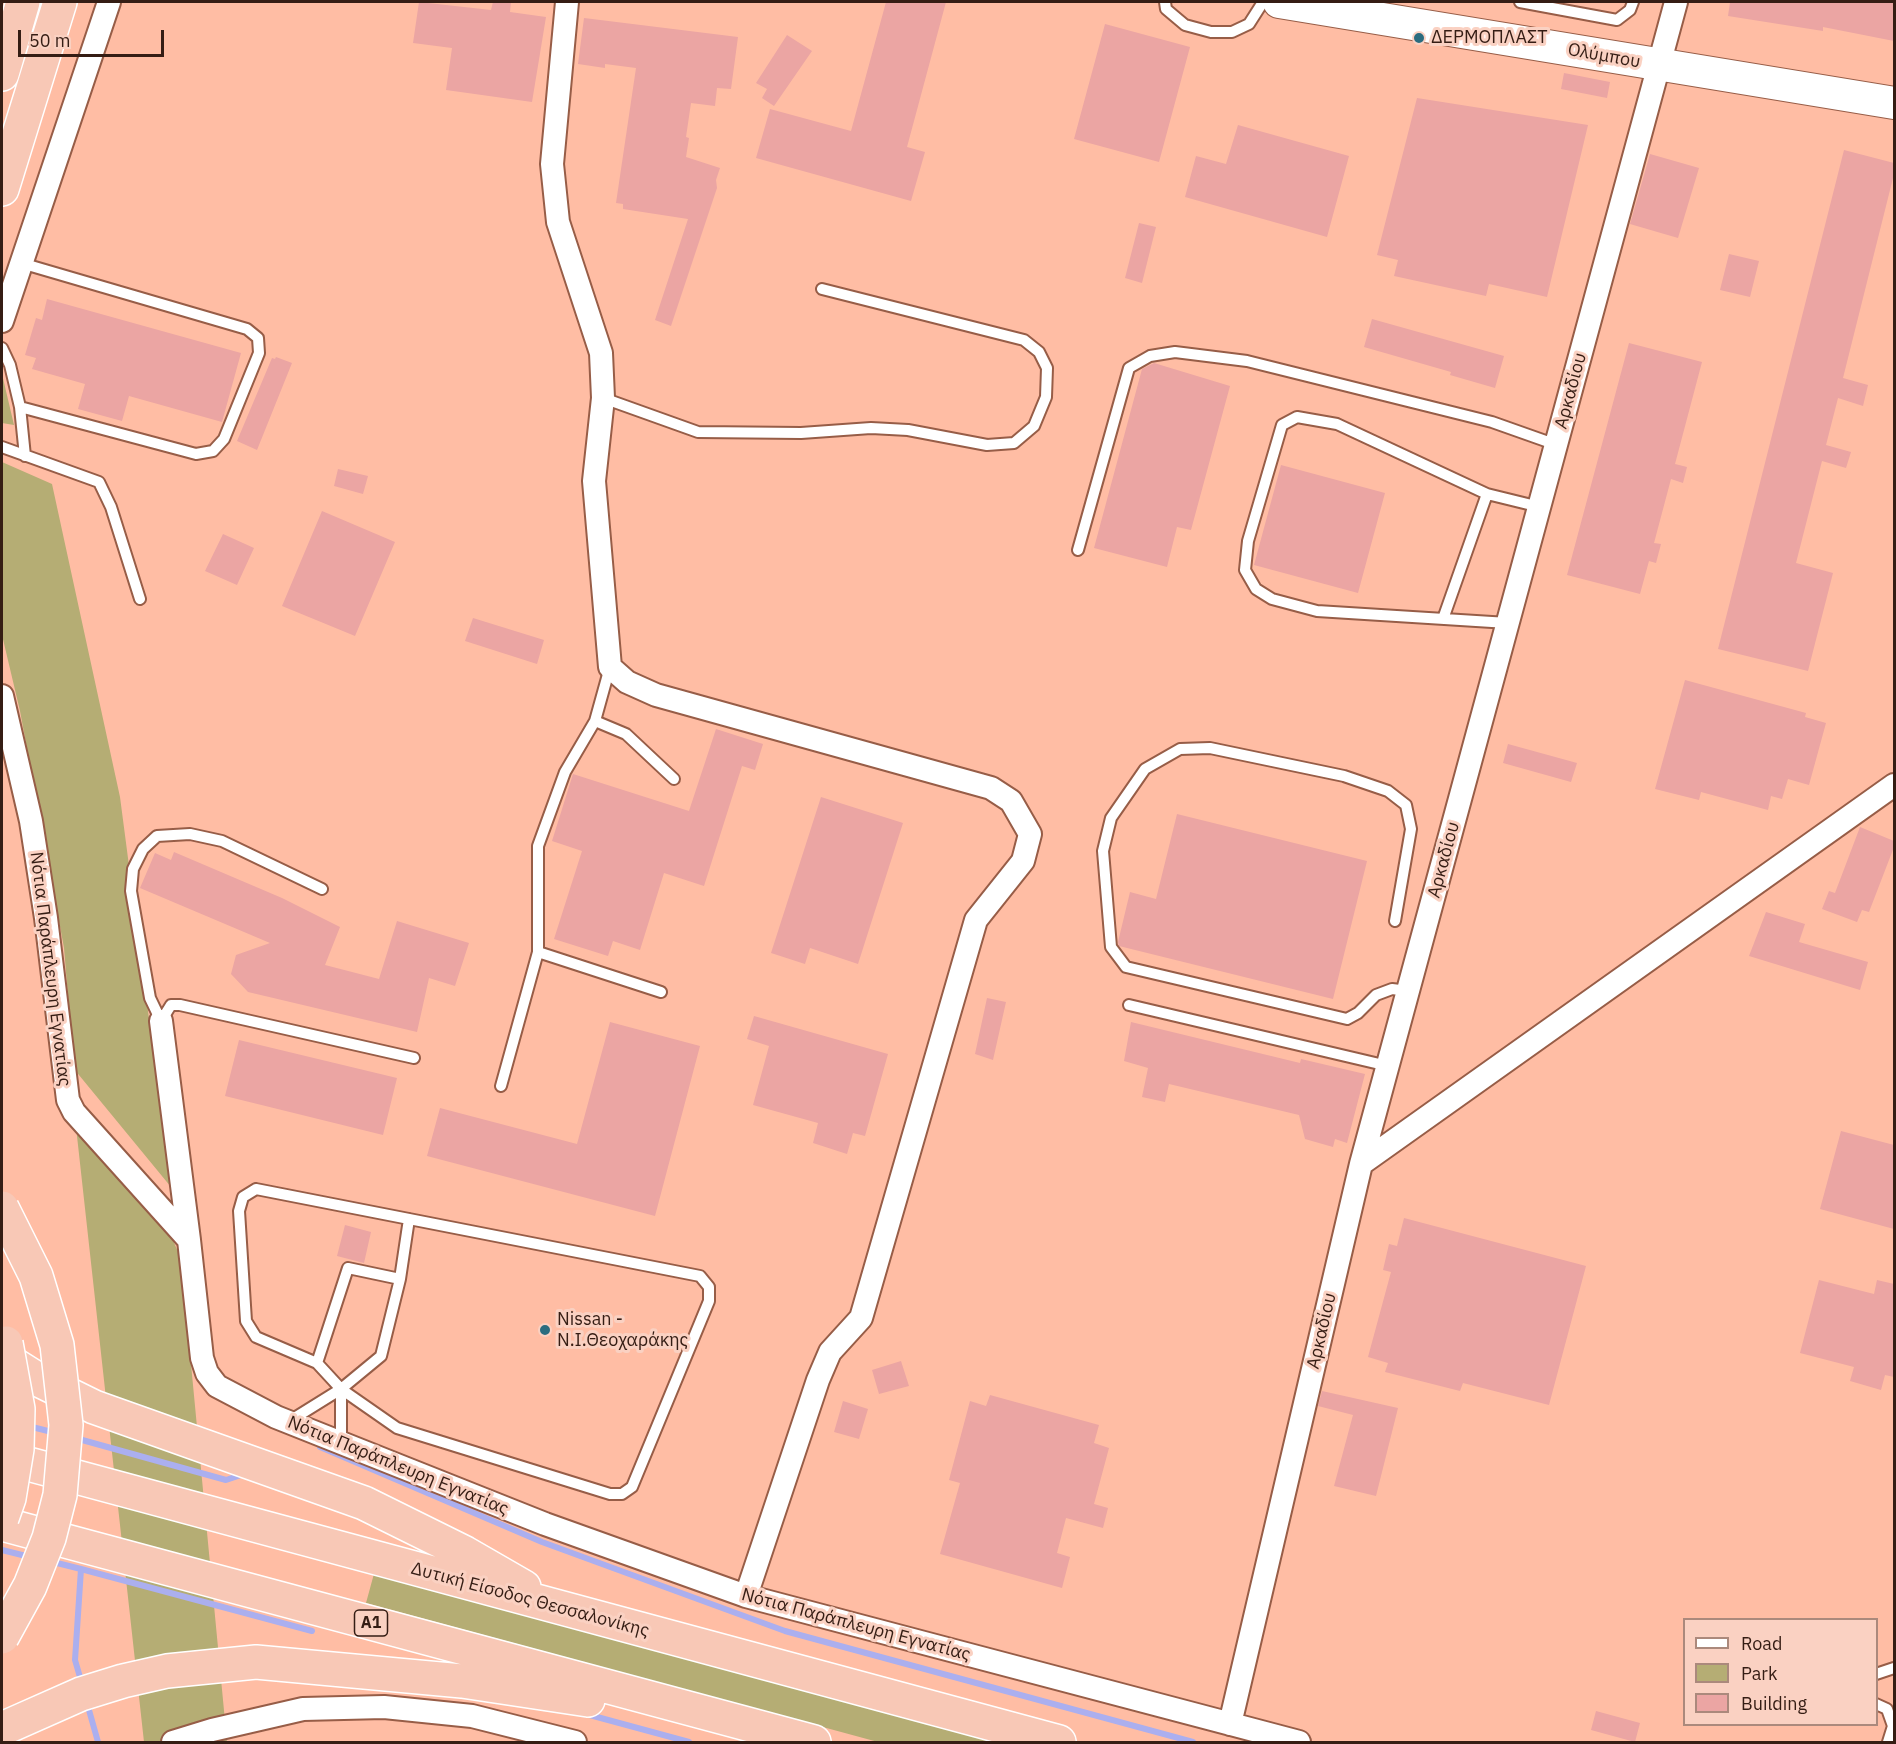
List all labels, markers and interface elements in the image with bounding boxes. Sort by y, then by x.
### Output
scale bar [21,18,166,56]
place label: ΔΕΡΜΟΠΛΑΣΤ [1431,27,1547,49]
text: 50 m [29,29,71,52]
marker: ΔΕΡΜΟΠΛΑΣΤ [1412,31,1426,45]
street label: Ολύμπου [1566,39,1642,73]
street label: Αρκαδίου [1550,351,1592,431]
street label: Αρκαδίου [1423,820,1465,900]
street label: Νότια Παράπλευρη Εγνατίας [25,850,75,1088]
street label: Αρκαδίου [1303,1291,1341,1371]
place label: Nissan - Ν.Ι.Θεοχαράκης [557,1309,688,1352]
marker: Nissan - Ν.Ι.Θεοχαράκης [538,1323,552,1337]
street label: Νότια Παράπλευρη Εγνατίας [284,1412,512,1520]
street label: Δυτική Είσοδος Θεσσαλονίκης [409,1558,651,1642]
street label: Νότια Παράπλευρη Εγνατίας [739,1584,973,1666]
road number: Α1 [354,1610,388,1636]
legend [1683,1618,1878,1726]
text: Road [1741,1632,1782,1655]
text: Park [1741,1662,1777,1685]
text: Building [1741,1692,1807,1715]

